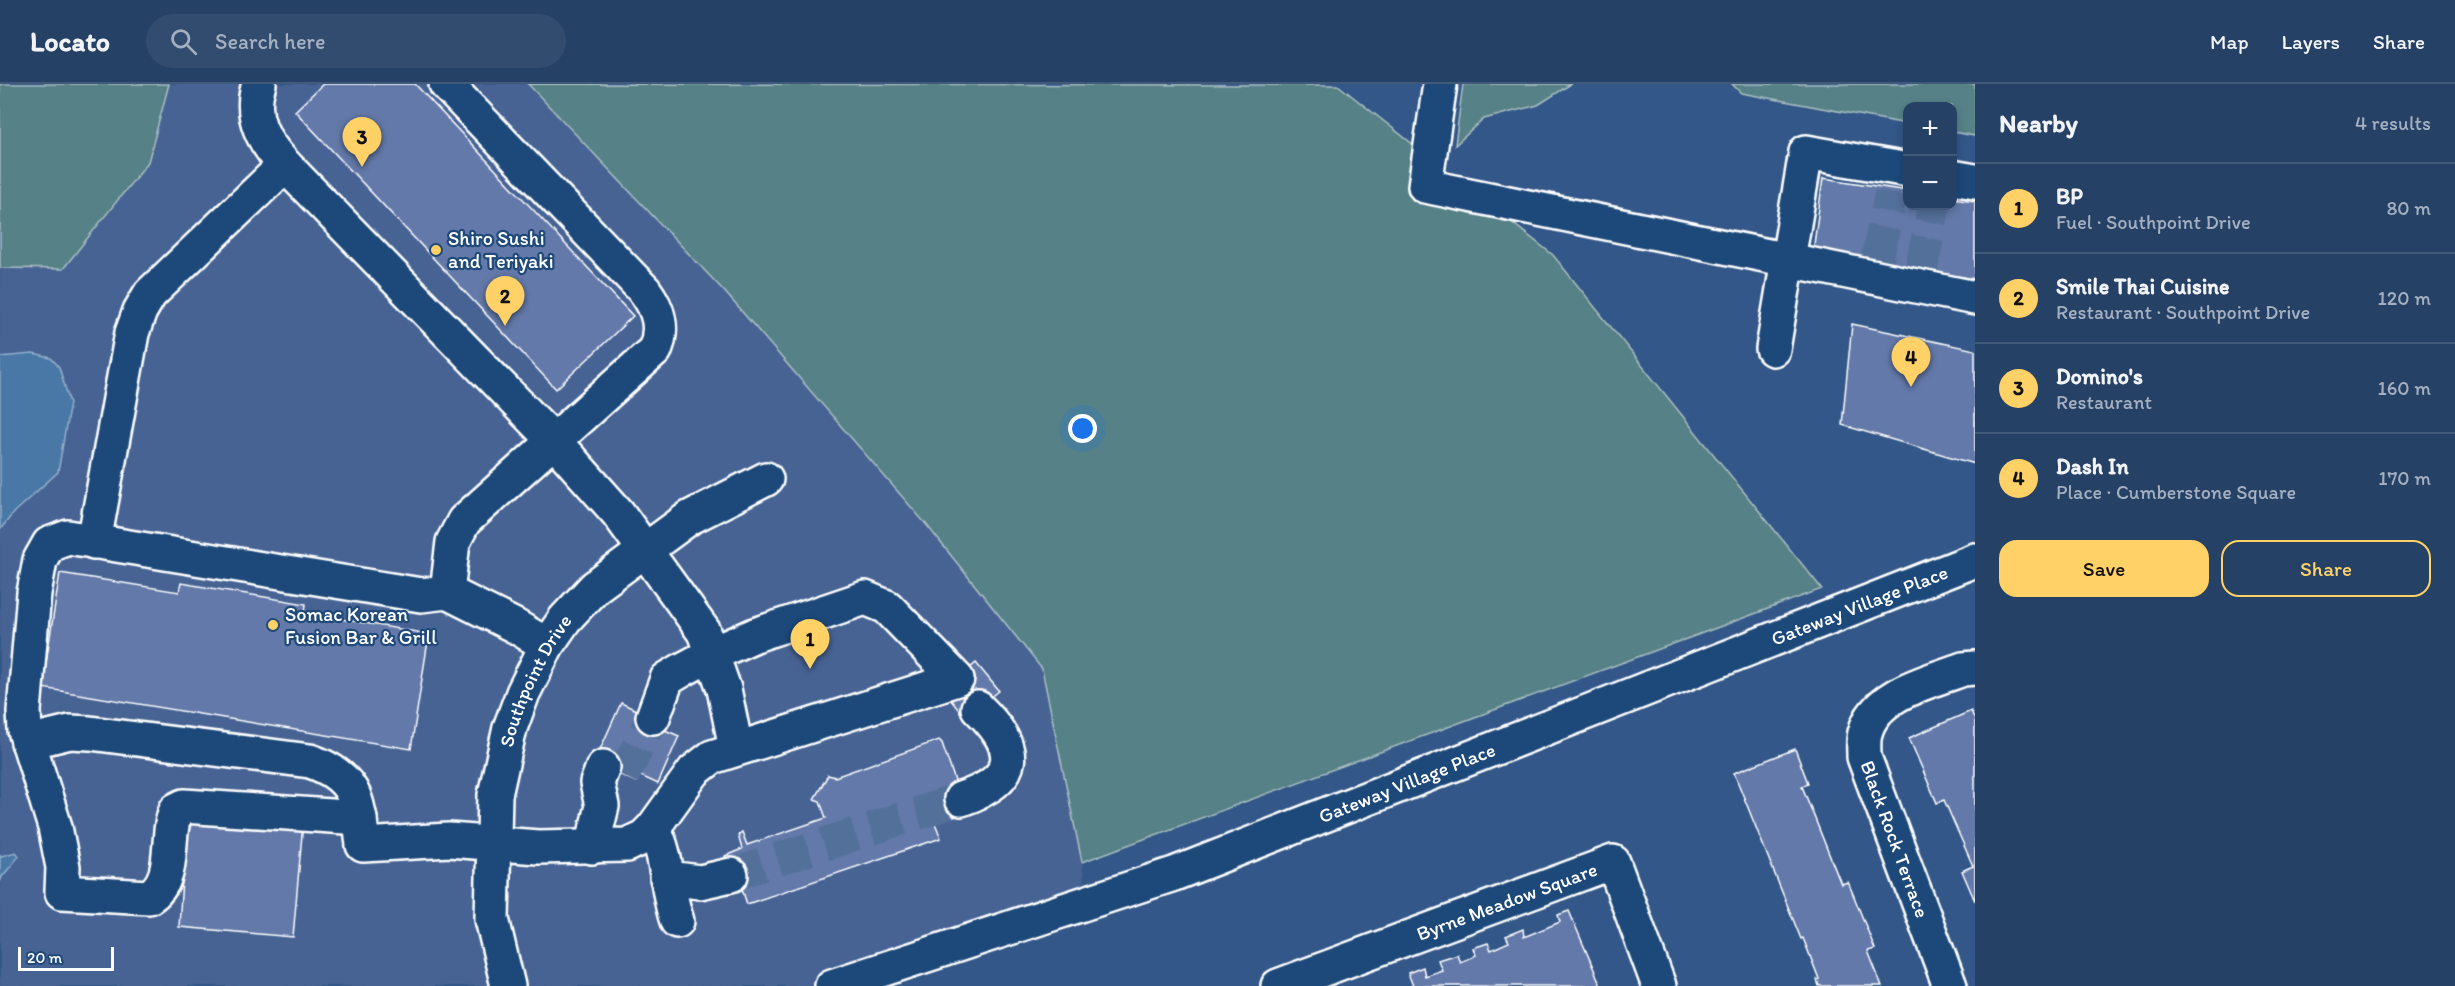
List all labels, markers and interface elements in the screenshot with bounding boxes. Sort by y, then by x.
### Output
search box [146,14,566,68]
text: Locato [30,24,110,58]
icon: search [167,25,200,58]
text: Search here [215,28,325,55]
text: Map [2210,29,2249,54]
text: Layers [2282,29,2340,54]
text: Share [2373,29,2425,54]
map controls [1903,102,1957,210]
button: + [1903,102,1957,156]
text: Nearby [1999,107,2078,139]
text: 4 results [2355,111,2431,135]
pin: 3 [342,118,382,167]
button: − [1903,156,1957,210]
text: BP [2056,183,2083,210]
text: 1 [2014,196,2023,220]
text: 80 m [2386,196,2431,220]
text: Fuel · Southpoint Drive [2056,210,2251,234]
place label: Shiro Sushi and Teriyaki [448,226,554,273]
marker: Shiro Sushi and Teriyaki [429,243,443,257]
text: Smile Thai Cuisine [2056,273,2230,300]
pin: 2 [486,276,524,326]
text: 2 [2013,286,2024,310]
text: 120 m [2378,286,2431,310]
text: Restaurant · Southpoint Drive [2056,300,2310,324]
pin: 4 [1892,338,1930,387]
text: Domino's [2056,363,2143,390]
text: 3 [2013,376,2024,400]
text: 160 m [2378,376,2431,400]
text: Restaurant [2056,390,2152,414]
your location [1068,414,1097,443]
text: Dash In [2056,453,2129,480]
text: 4 [2012,466,2025,490]
text: 170 m [2378,466,2431,490]
text: Place · Cumberstone Square [2056,480,2296,504]
button: Save [1999,540,2209,597]
button: Share [2221,540,2431,597]
street label: Gateway Village Place [1768,560,1951,651]
place label: Somac Korean Fusion Bar & Grill [285,602,437,649]
street label: Southpoint Drive [494,610,577,749]
marker: Somac Korean Fusion Bar & Grill [266,618,280,632]
pin: 1 [790,620,830,669]
street label: Gateway Village Place [1315,737,1499,828]
street label: Black Rock Terrace [1855,757,1935,921]
street label: Byrne Meadow Square [1413,857,1601,946]
scale bar [18,944,114,972]
text: 20 m [27,948,62,967]

